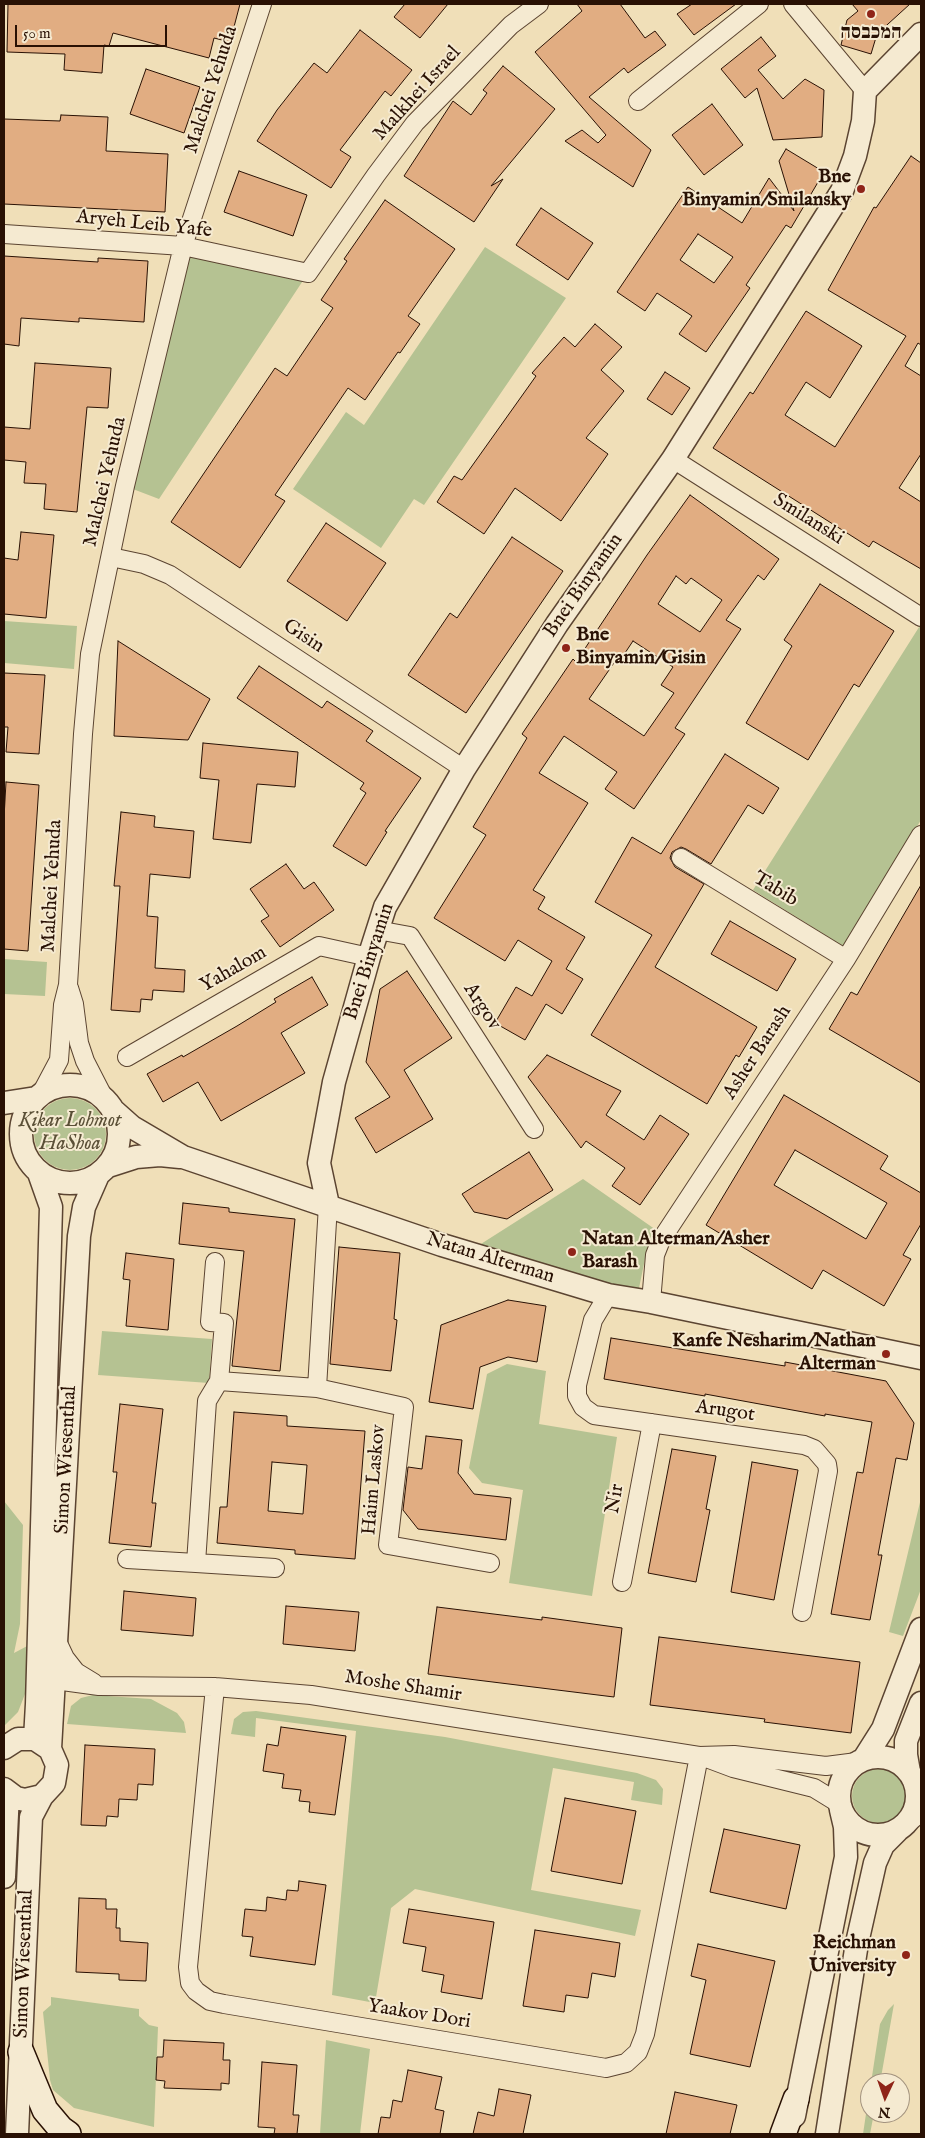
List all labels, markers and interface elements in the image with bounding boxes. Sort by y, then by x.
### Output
marker: המכבסה [865,8,877,20]
scale bar [18,15,170,47]
place label: המכבסה [840,22,902,46]
street label: Malchei Yehuda [180,23,244,157]
text: 50 m [23,24,51,43]
street label: Malkhei Israel [369,42,467,146]
place label: Bne Binyamin/Smilansky [682,166,851,213]
marker: Bne Binyamin/Smilansky [855,183,867,195]
street label: Aryeh Leib Yafe [75,206,213,244]
street label: Malchei Yehuda [79,415,133,549]
street label: Smilanski [768,489,848,551]
street label: Bnei Binyamin [539,529,629,643]
street label: Gisin [278,615,328,659]
place label: Bne Binyamin/Gisin [576,624,706,671]
marker: Bne Binyamin/Gisin [560,642,572,654]
street label: Malchei Yehuda [38,819,68,953]
street label: Tabib [748,867,802,913]
street label: Bnei Binyamin [340,900,400,1024]
street label: Yahalom [197,941,271,999]
street label: Argov [457,979,505,1035]
street label: Asher Barash [719,1001,797,1105]
park label: Kikar Lohmot HaShoa [18,1110,122,1157]
street label: Natan Alterman [423,1228,557,1290]
place label: Natan Alterman/Asher Barash [582,1228,770,1275]
marker: Natan Alterman/Asher Barash [566,1246,578,1258]
place label: Kanfe Nesharim/Nathan Alterman [672,1330,876,1377]
marker: Kanfe Nesharim/Nathan Alterman [880,1348,892,1360]
street label: Simon Wiesenthal [51,1385,83,1535]
street label: Arugot [694,1396,756,1428]
street label: Haim Laskov [358,1424,392,1536]
street label: Nir [602,1482,630,1516]
street label: Moshe Shamir [343,1666,463,1708]
street label: Simon Wiesenthal [10,1889,40,2039]
place label: Reichman University [809,1932,896,1979]
marker: Reichman University [900,1949,912,1961]
street label: Yaakov Dori [366,1995,472,2035]
north arrow [860,2073,910,2123]
text: N [878,2103,891,2121]

